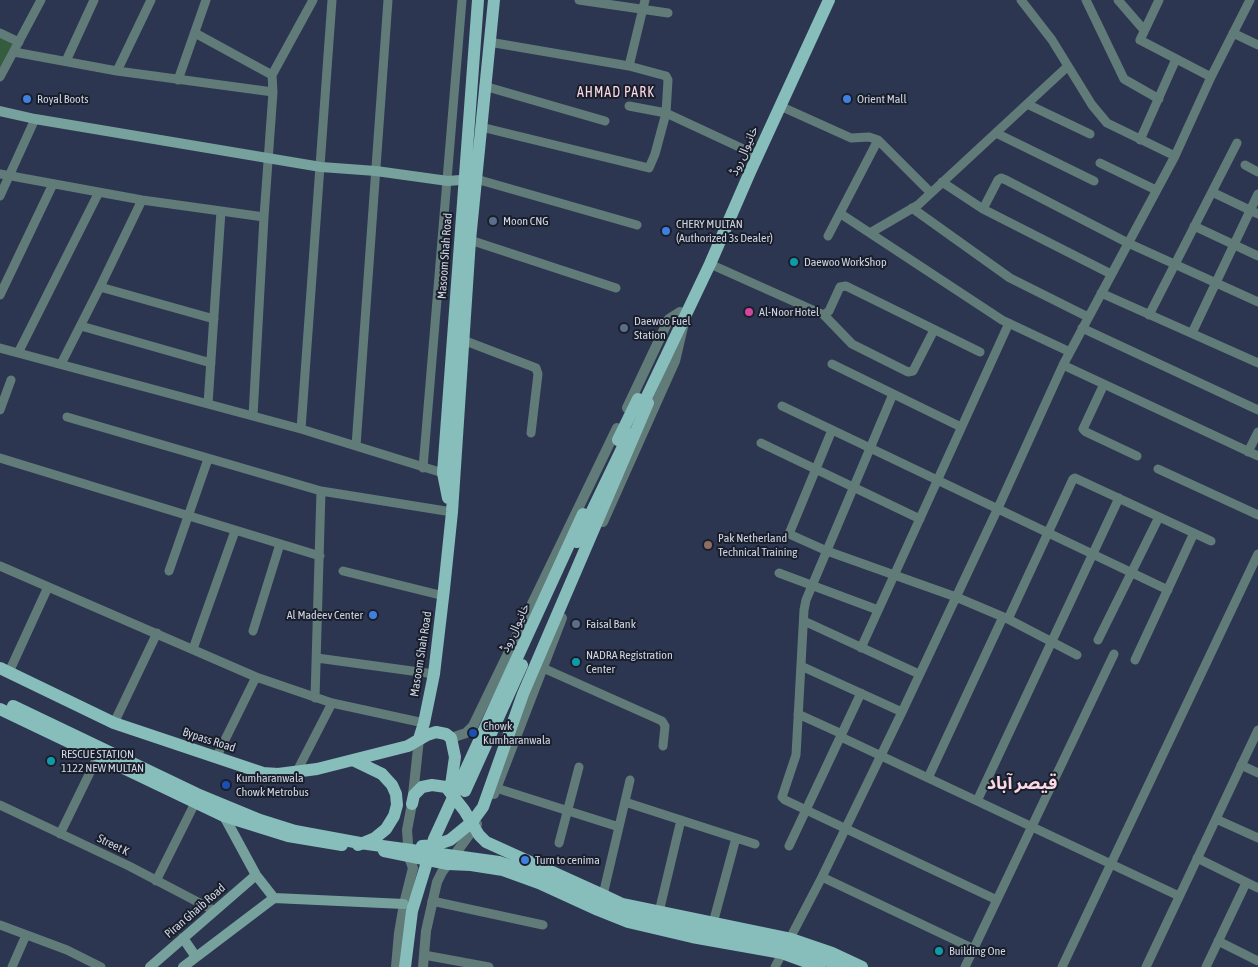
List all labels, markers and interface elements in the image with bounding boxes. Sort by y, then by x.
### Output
district label: AHMAD PARK [576,85,656,101]
place label: Royal Boots [37,92,88,106]
place label: Orient Mall [857,92,907,106]
marker: Royal Boots [21,93,33,105]
marker: Orient Mall [841,93,853,105]
street label: خانیوال روڈ [727,124,761,178]
street label: Masoom Shah Road [435,212,455,300]
place label: Moon CNG [503,214,549,228]
marker: Moon CNG [487,215,499,227]
place label: CHERY MULTAN (Authorized 3s Dealer) [676,217,773,245]
marker: CHERY MULTAN (Authorized 3s Dealer) [660,225,672,237]
place label: Daewoo WorkShop [804,255,887,269]
marker: Daewoo WorkShop [788,256,800,268]
place label: Al-Noor Hotel [759,305,819,319]
marker: Al-Noor Hotel [743,306,755,318]
place label: Daewoo Fuel Station [634,314,691,342]
marker: Daewoo Fuel Station [618,322,630,334]
place label: Pak Netherland Technical Training [718,531,797,559]
marker: Pak Netherland Technical Training [702,539,714,551]
street label: خانیوال روڈ [497,601,533,655]
place label: Al Madeev Center [287,608,363,622]
marker: Al Madeev Center [367,609,379,621]
street label: Masoom Shah Road [407,610,435,698]
place label: Faisal Bank [586,617,636,631]
marker: Faisal Bank [570,618,582,630]
place label: NADRA Registration Center [586,648,673,676]
marker: NADRA Registration Center [570,656,582,668]
place label: Chowk Kumharanwala [483,719,551,747]
street label: Bypass Road [181,725,237,755]
marker: Chowk Kumharanwala [467,727,479,739]
place label: RESCUE STATION 1122 NEW MULTAN [61,747,144,775]
marker: RESCUE STATION 1122 NEW MULTAN [45,755,57,767]
place label: Kumharanwala Chowk Metrobus [236,771,309,799]
district label: قیصر آباد [987,772,1057,794]
marker: Kumharanwala Chowk Metrobus [220,779,232,791]
street label: Street K [95,831,131,859]
place label: Turn to cenima [535,853,600,867]
marker: Turn to cenima [519,854,531,866]
street label: Piran Ghaib Road [162,881,228,941]
place label: Building One [949,944,1006,958]
marker: Building One [933,945,945,957]

